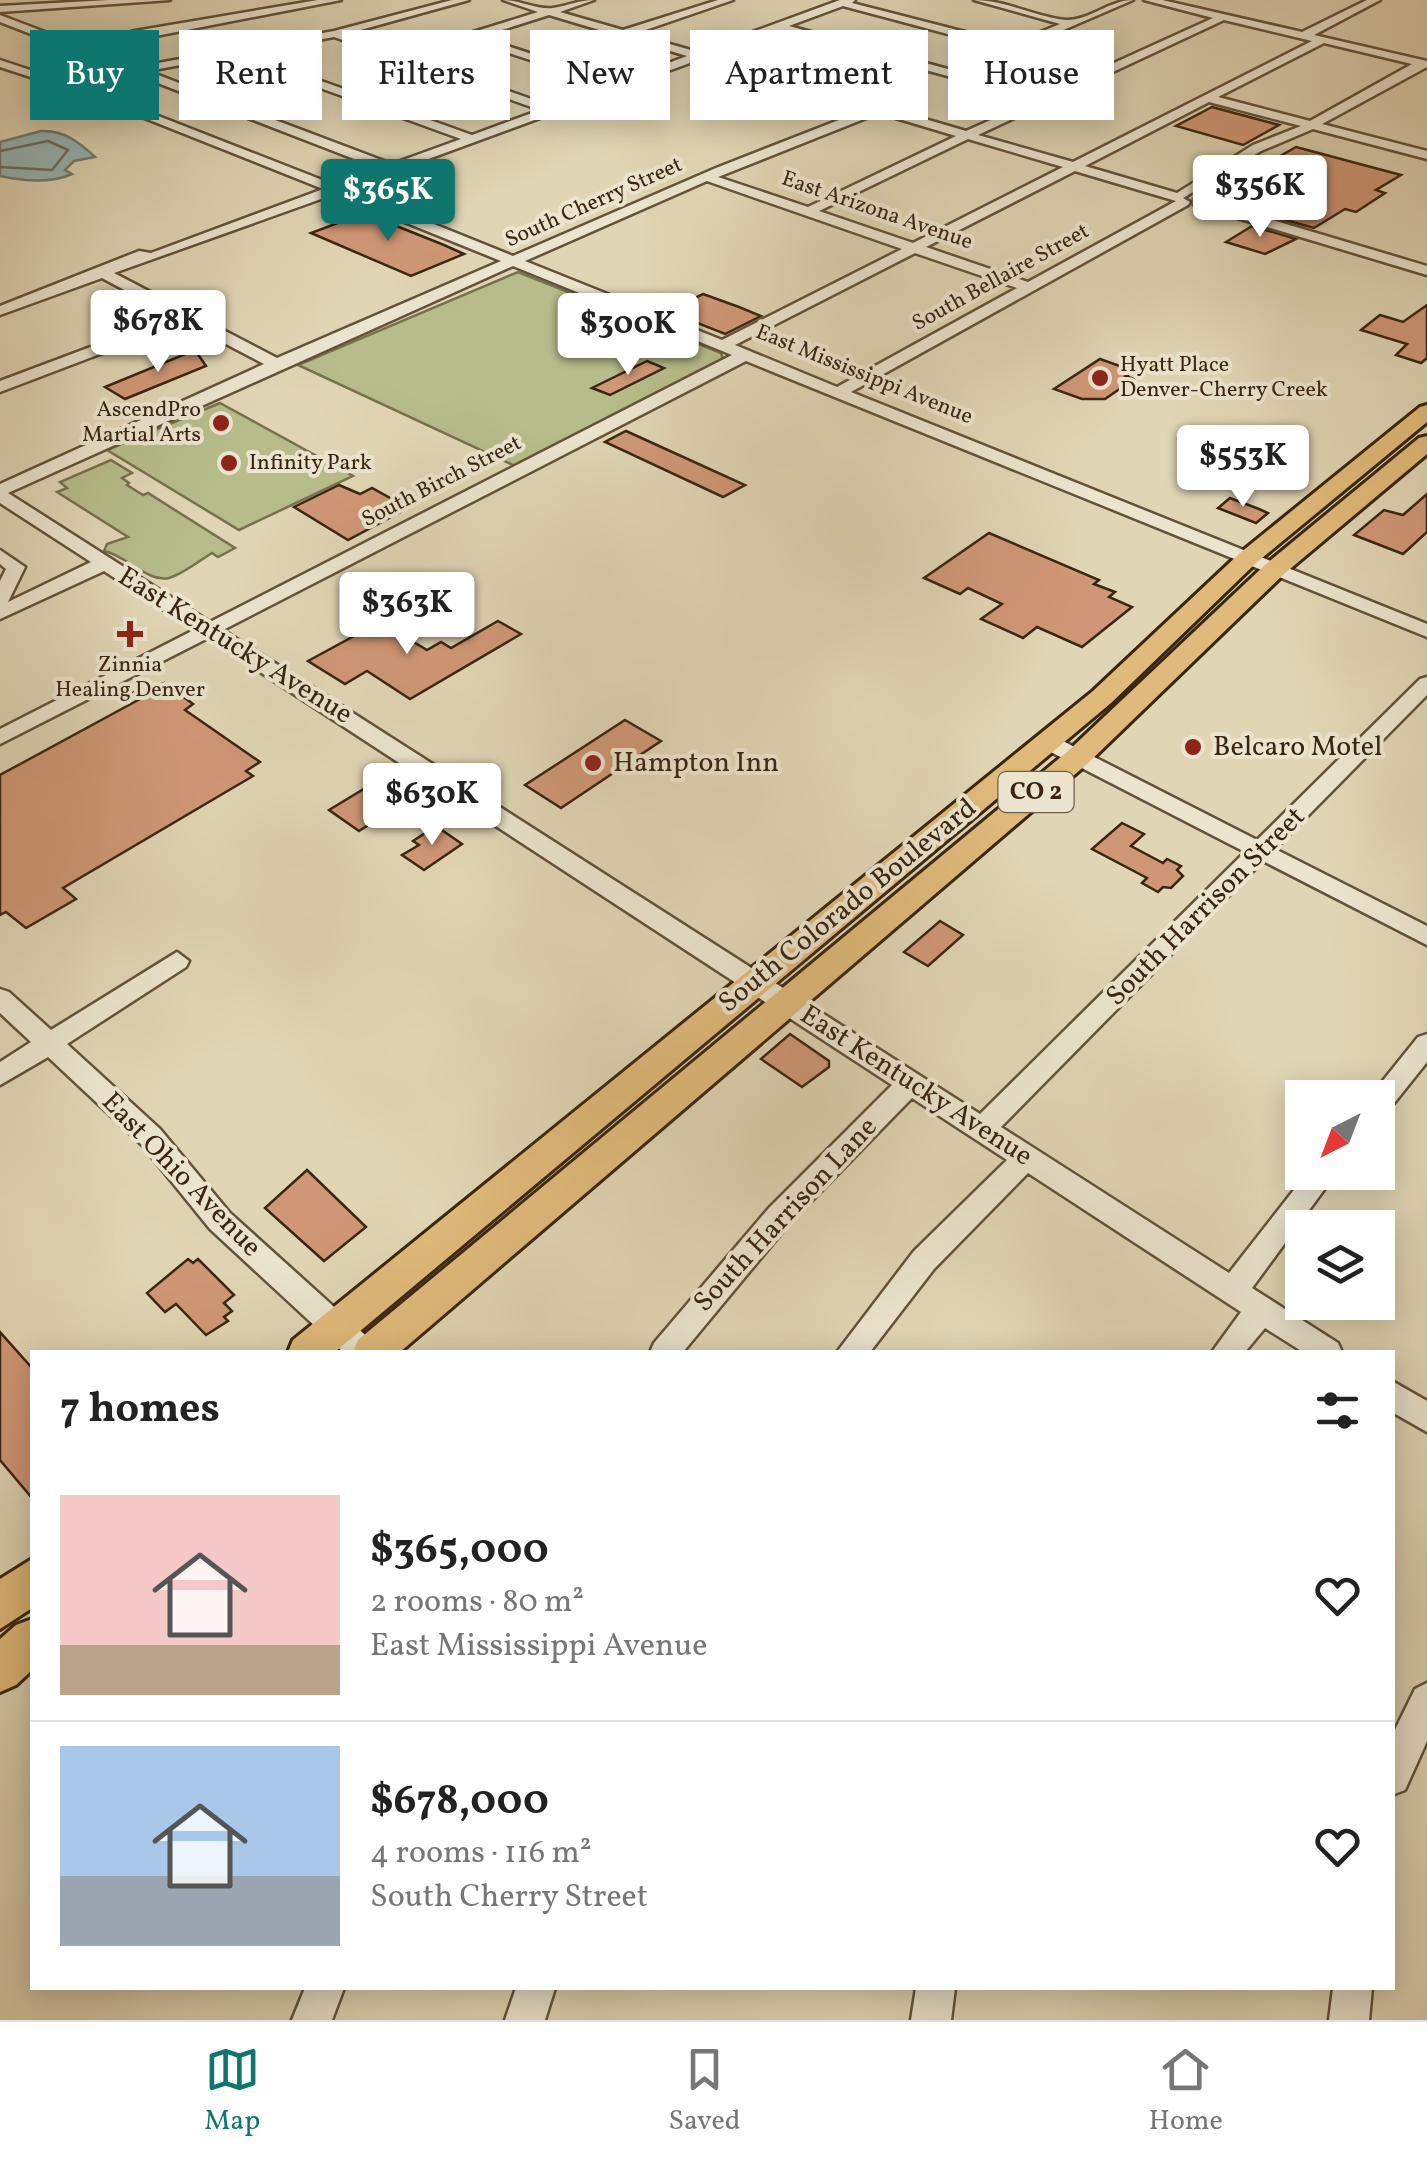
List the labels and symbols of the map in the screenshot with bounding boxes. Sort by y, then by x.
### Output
street label: South Cherry Street [500,150,688,256]
pin: $356K [1190,155,1330,240]
pin: $365K [318,159,458,244]
street label: East Arizona Avenue [777,164,977,258]
street label: South Bellaire Street [907,216,1095,340]
pin: $678K [88,290,228,375]
pin: $300K [558,293,698,378]
street label: East Mississippi Avenue [751,317,977,433]
place label: Hyatt Place Denver-Cherry Creek [1120,350,1328,406]
marker: Hyatt Place Denver-Cherry Creek [1089,367,1111,389]
place label: AscendPro Martial Arts [82,395,201,451]
marker: AscendPro Martial Arts [210,412,232,434]
pin: $553K [1173,425,1313,510]
street label: South Birch Street [357,428,527,536]
place label: Infinity Park [249,448,372,479]
marker: Infinity Park [218,452,240,474]
street label: East Kentucky Avenue [110,558,360,734]
pin: $363K [337,572,477,657]
marker: Zinnia Healing Denver [117,621,143,647]
place label: Zinnia Healing Denver [55,650,205,706]
place label: Belcaro Motel [1213,728,1382,767]
marker: Belcaro Motel [1182,736,1204,758]
place label: Hampton Inn [613,744,779,783]
marker: Hampton Inn [582,752,604,774]
pin: $630K [362,763,502,848]
road number: CO 2 [998,772,1074,812]
street label: South Colorado Boulevard [711,789,985,1023]
street label: South Harrison Street [1098,799,1314,1015]
street label: East Kentucky Avenue [792,996,1040,1176]
north arrow [1285,1080,1395,1190]
street label: East Ohio Avenue [92,1084,270,1266]
street label: South Harrison Lane [685,1109,887,1321]

